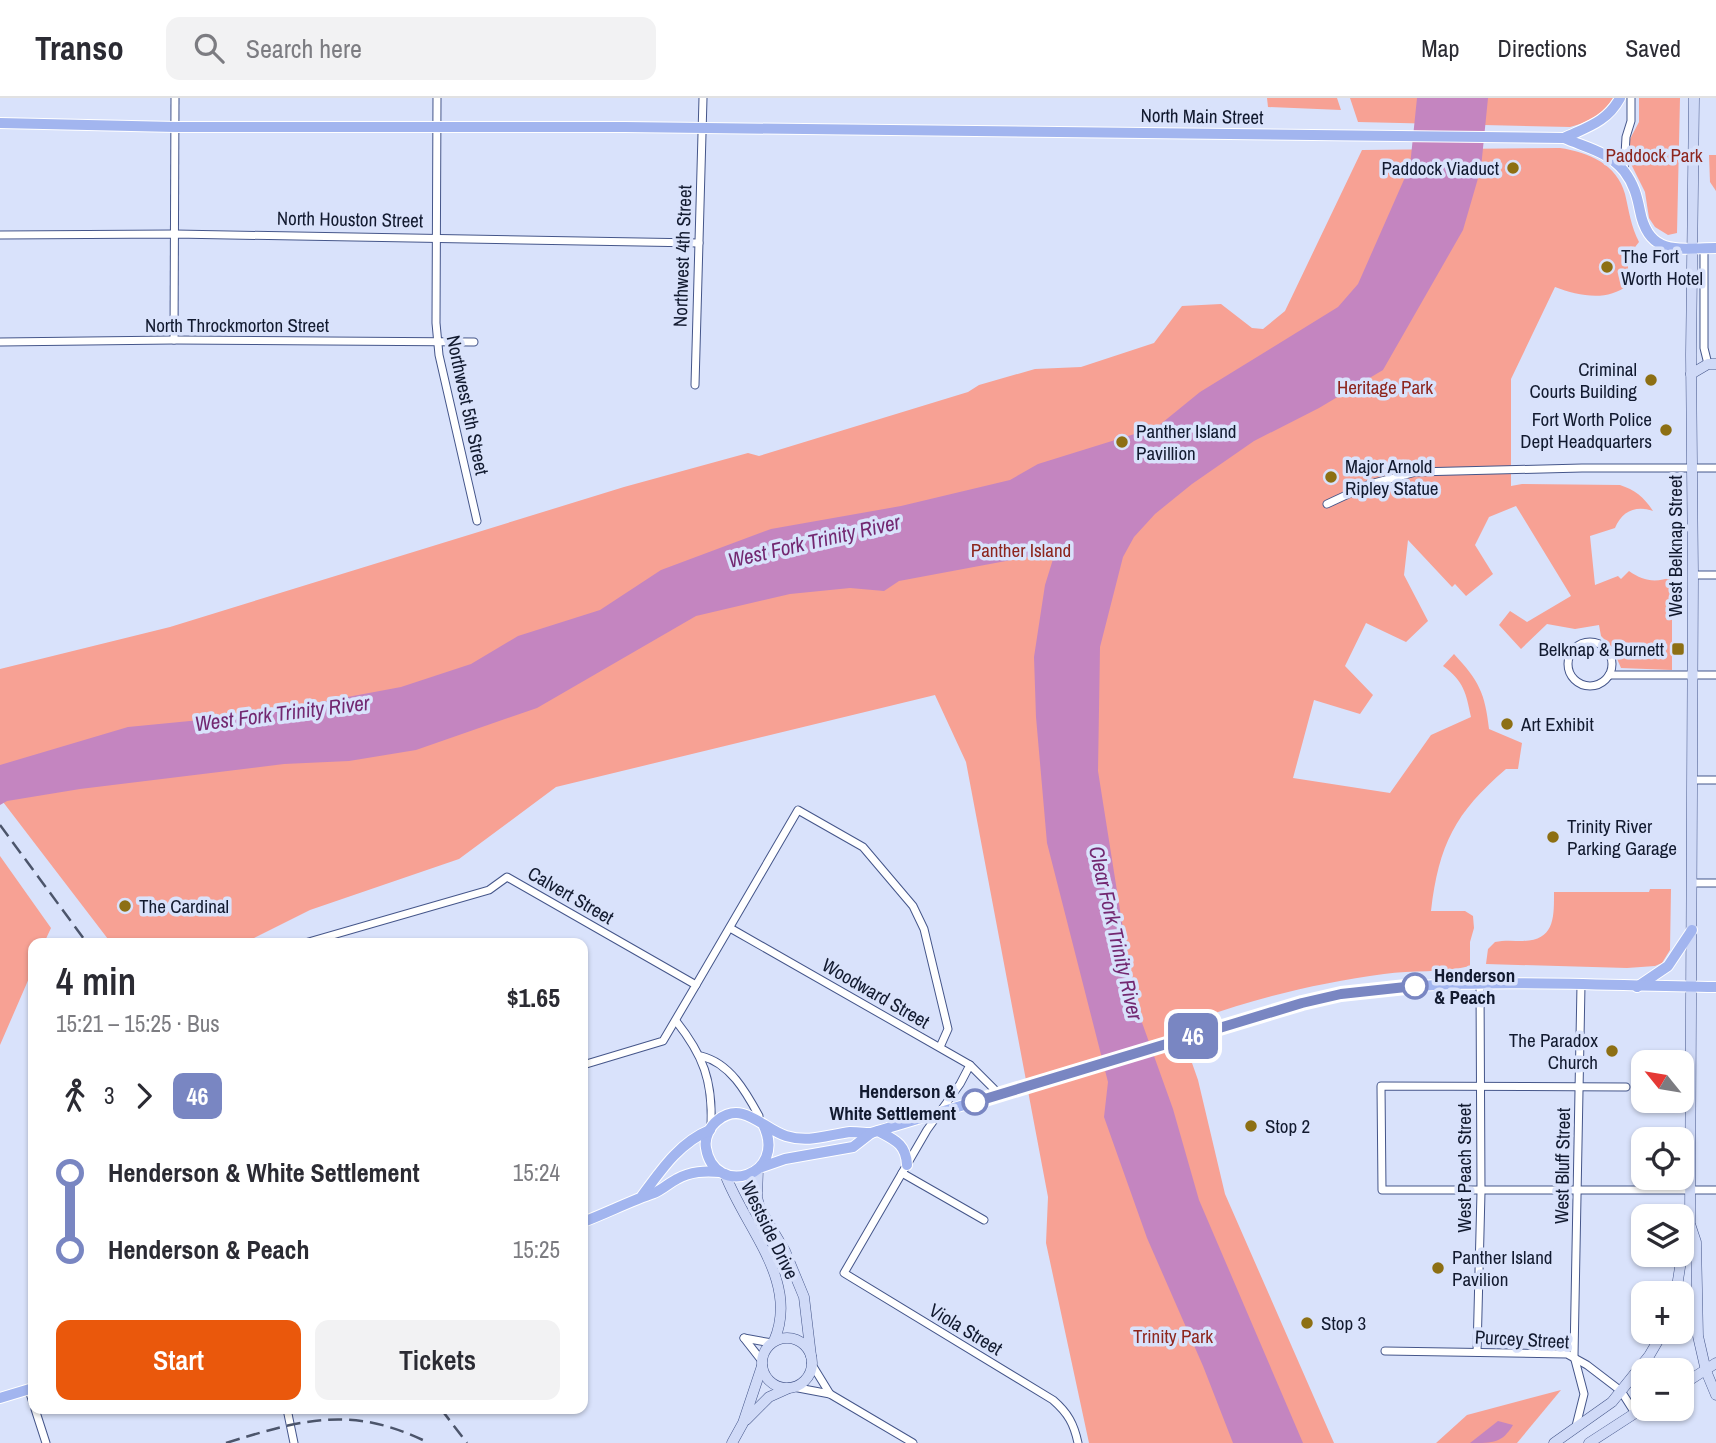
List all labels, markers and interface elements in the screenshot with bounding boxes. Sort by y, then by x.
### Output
search box [166,17,656,80]
text: Transo [35,26,124,70]
icon: search [190,29,228,67]
text: Search here [246,31,362,66]
text: Map [1421,32,1459,64]
text: Directions [1497,32,1587,64]
text: Saved [1625,32,1681,64]
street label: North Main Street [1140,102,1264,130]
park label: Paddock Park [1606,142,1703,168]
place label: Paddock Viaduct [1381,155,1500,181]
marker: Paddock Viaduct [1505,160,1521,176]
street label: Northwest 4th Street [667,184,697,327]
street label: North Houston Street [277,205,424,233]
place label: The Fort Worth Hotel [1621,243,1703,291]
marker: The Fort Worth Hotel [1599,259,1615,275]
street label: North Throckmorton Street [145,312,330,338]
street label: Northwest 5th Street [441,333,496,478]
place label: Criminal Courts Building [1530,356,1637,404]
marker: Criminal Courts Building [1643,372,1659,388]
park label: Heritage Park [1337,374,1433,400]
place label: Fort Worth Police Dept Headquarters [1520,406,1652,454]
place label: Panther Island Pavillion [1136,418,1236,466]
marker: Fort Worth Police Dept Headquarters [1658,422,1674,438]
marker: Panther Island Pavillion [1114,434,1130,450]
place label: Major Arnold Ripley Statue [1345,453,1439,501]
marker: Major Arnold Ripley Statue [1323,469,1339,485]
street label: West Belknap Street [1662,474,1688,617]
water label: West Fork Trinity River [725,507,904,575]
park label: Panther Island [971,537,1071,563]
place label: Belknap & Burnett [1538,636,1665,662]
marker: Belknap & Burnett [1670,641,1686,657]
water label: West Fork Trinity River [193,688,372,738]
place label: Art Exhibit [1520,711,1594,737]
marker: Art Exhibit [1499,716,1515,732]
place label: Trinity River Parking Garage [1567,813,1677,861]
marker: Trinity River Parking Garage [1545,829,1561,845]
water label: Clear Fork Trinity River [1082,843,1150,1024]
street label: Calvert Street [523,860,619,930]
place label: The Cardinal [139,893,229,919]
marker: The Cardinal [117,898,133,914]
street label: Woodward Street [817,952,935,1035]
text: 4 min [56,956,136,1007]
place label: Henderson & Peach [1434,962,1515,1010]
marker: Henderson & Peach [1402,973,1428,999]
text: $1.65 [507,980,560,1015]
text: 15:21 – 15:25 · Bus [56,1008,220,1039]
line badge: 46 [1162,1013,1224,1059]
text: 46 [1182,1020,1204,1052]
place label: The Paradox Church [1509,1027,1598,1075]
marker: The Paradox Church [1604,1043,1620,1059]
north arrow [1631,1050,1694,1113]
map controls [1631,1050,1694,1421]
icon: walk [56,1077,94,1115]
icon: forward [125,1077,163,1115]
place label: Henderson & White Settlement [830,1078,956,1126]
text: 3 [104,1080,115,1111]
text: 46 [187,1080,208,1112]
marker: Henderson & White Settlement [962,1089,988,1115]
street label: West Peach Street [1451,1103,1477,1233]
street label: West Bluff Street [1548,1107,1576,1224]
place label: Stop 2 [1265,1113,1310,1139]
marker: Stop 2 [1243,1118,1259,1134]
button: locate [1631,1127,1694,1190]
text: Henderson & White Settlement [108,1155,420,1190]
text: 15:24 [513,1157,560,1188]
street label: Westside Drive [735,1177,805,1283]
button: layers [1631,1204,1694,1267]
text: Henderson & Peach [108,1232,309,1267]
text: 15:25 [513,1234,560,1265]
place label: Panther Island Pavilion [1452,1244,1552,1292]
marker: Panther Island Pavilion [1430,1260,1446,1276]
button: + [1631,1281,1694,1344]
street label: Viola Street [925,1297,1008,1361]
place label: Stop 3 [1321,1310,1366,1336]
marker: Stop 3 [1299,1315,1315,1331]
button: Start [56,1320,301,1400]
button: Tickets [315,1320,560,1400]
park label: Trinity Park [1133,1323,1213,1349]
street label: Purcey Street [1474,1324,1570,1354]
button: − [1631,1358,1694,1421]

